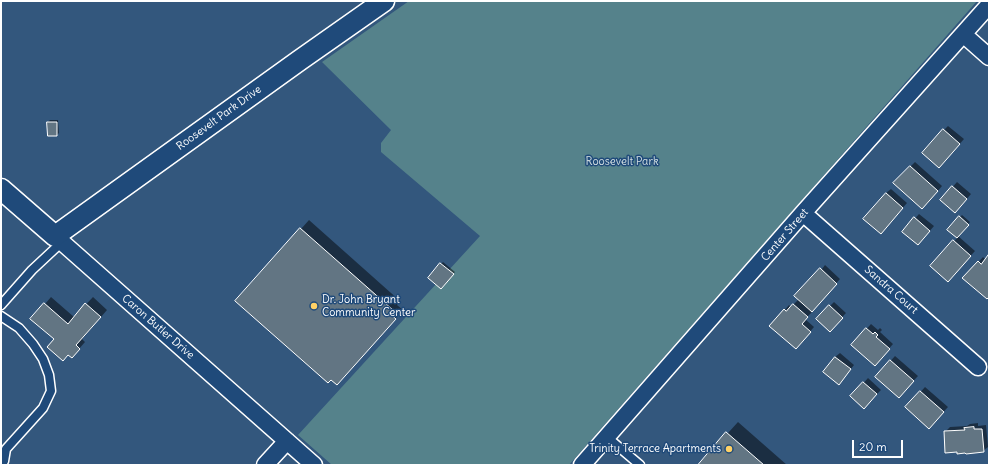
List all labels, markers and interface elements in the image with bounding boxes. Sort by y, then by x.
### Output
street label: Roosevelt Park Drive [174,83,264,153]
park label: Roosevelt Park [586,155,658,169]
street label: Center Street [759,206,811,264]
street label: Sandra Court [862,263,920,317]
street label: Caron Butler Drive [119,292,197,362]
place label: Dr. John Bryant Community Center [322,293,416,319]
marker: Dr. John Bryant Community Center [309,301,319,311]
scale bar [854,432,905,458]
text: 20 m [859,439,887,454]
place label: Trinity Terrace Apartments [589,442,721,456]
marker: Trinity Terrace Apartments [724,444,734,454]

